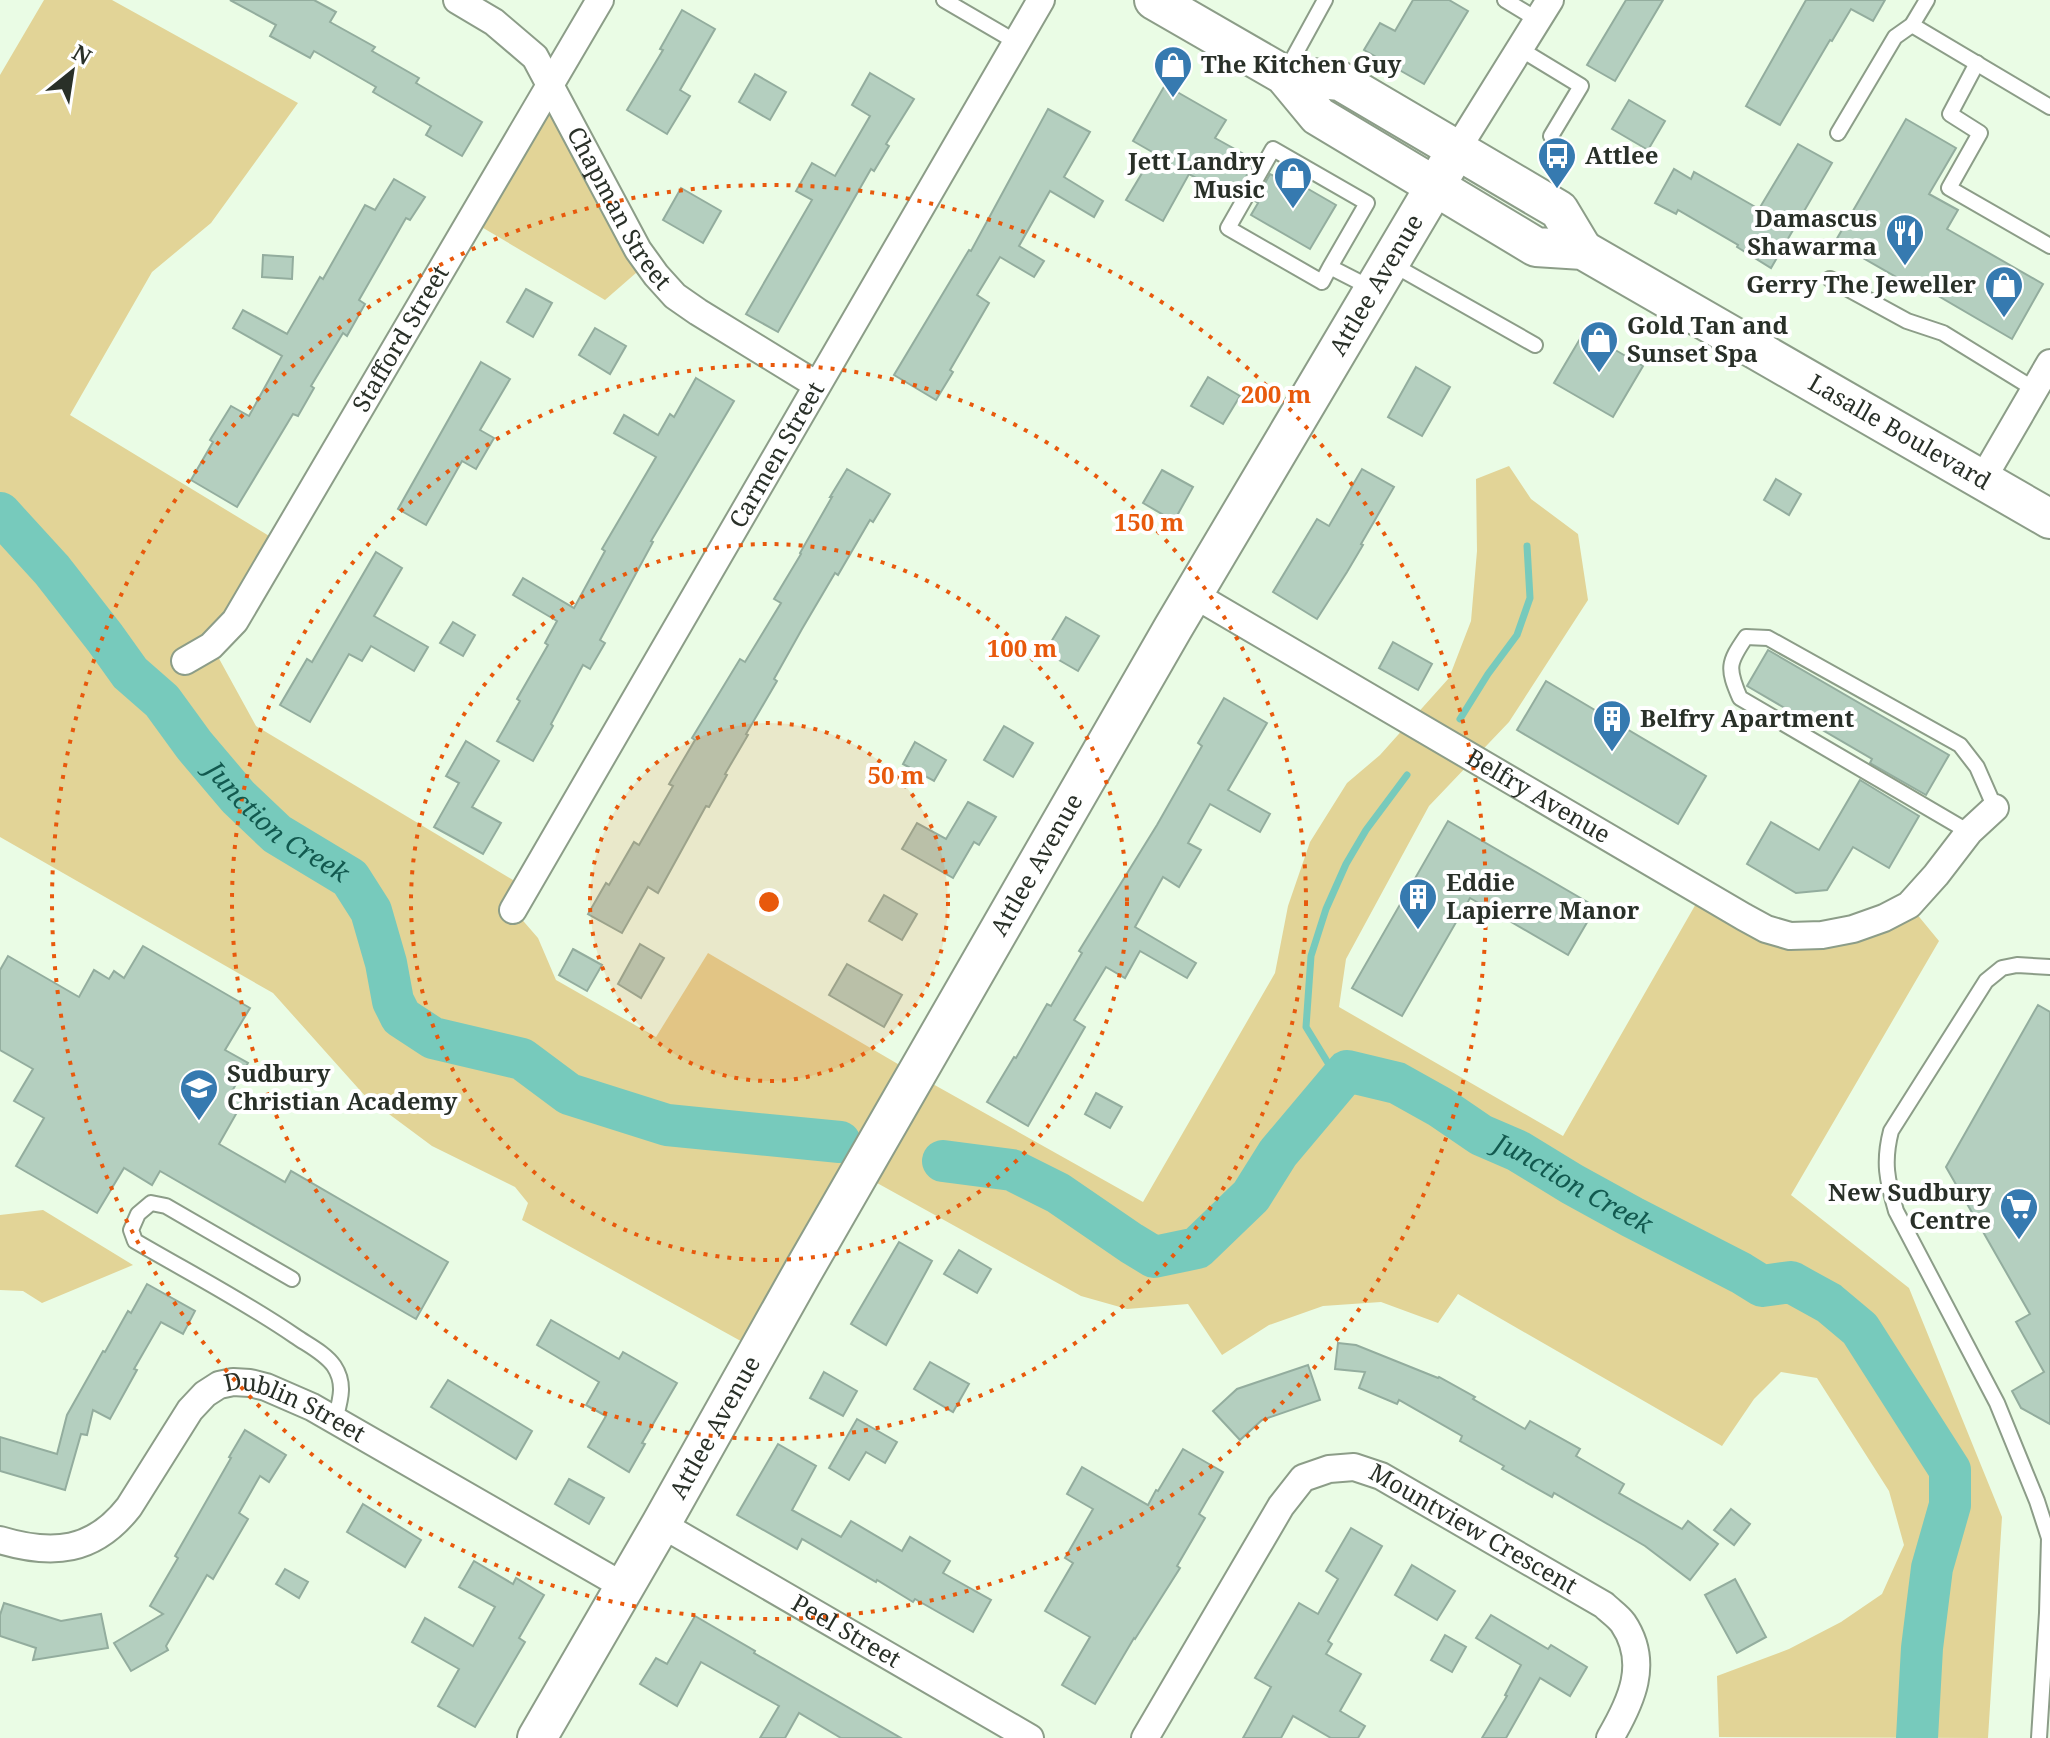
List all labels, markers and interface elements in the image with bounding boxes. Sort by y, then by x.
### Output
north arrow [32,32,112,112]
text: N [67,36,98,71]
shop icon: The Kitchen Guy [1152,44,1194,99]
place label: The Kitchen Guy [1201,47,1402,80]
street label: Chapman Street [560,120,679,296]
bus stop icon: Attlee [1536,135,1578,190]
place label: Attlee [1585,138,1658,171]
place label: Jett Landry Music [1127,144,1265,205]
shop icon: Jett Landry Music [1272,155,1314,210]
place label: Damascus Shawarma [1747,201,1877,262]
street label: Attlee Avenue [1320,208,1430,361]
restaurant icon: Damascus Shawarma [1884,212,1926,267]
street label: Stafford Street [343,258,456,418]
shop icon: Gerry The Jeweller [1983,264,2025,319]
place label: Gerry The Jeweller [1746,267,1976,300]
place label: Gold Tan and Sunset Spa [1627,308,1788,369]
shop icon: Gold Tan and Sunset Spa [1578,319,1620,374]
street label: Lasalle Boulevard [1803,365,1998,497]
street label: Carmen Street [720,375,831,533]
text: 200 m [1241,377,1312,410]
text: 150 m [1114,505,1185,538]
text: 100 m [987,631,1058,664]
building icon: Belfry Apartment [1591,698,1633,753]
place label: Belfry Apartment [1640,701,1854,734]
street label: Belfry Avenue [1461,740,1617,850]
water label: Junction Creek [195,749,357,891]
text: 50 m [867,758,925,791]
street label: Attlee Avenue [981,787,1089,941]
place label: Eddie Lapierre Manor [1446,865,1640,926]
building icon: Eddie Lapierre Manor [1397,876,1439,931]
centre of rings [755,888,783,916]
place label: Sudbury Christian Academy [227,1056,458,1117]
school or university icon: Sudbury Christian Academy [178,1067,220,1122]
water label: Junction Creek [1485,1122,1660,1242]
place label: New Sudbury Centre [1828,1175,1991,1236]
supermarket icon: New Sudbury Centre [1998,1186,2040,1241]
street label: Attlee Avenue [661,1349,767,1504]
street label: Dublin Street [221,1363,372,1449]
street label: Mountview Crescent [1364,1455,1584,1601]
street label: Peel Street [786,1585,907,1675]

